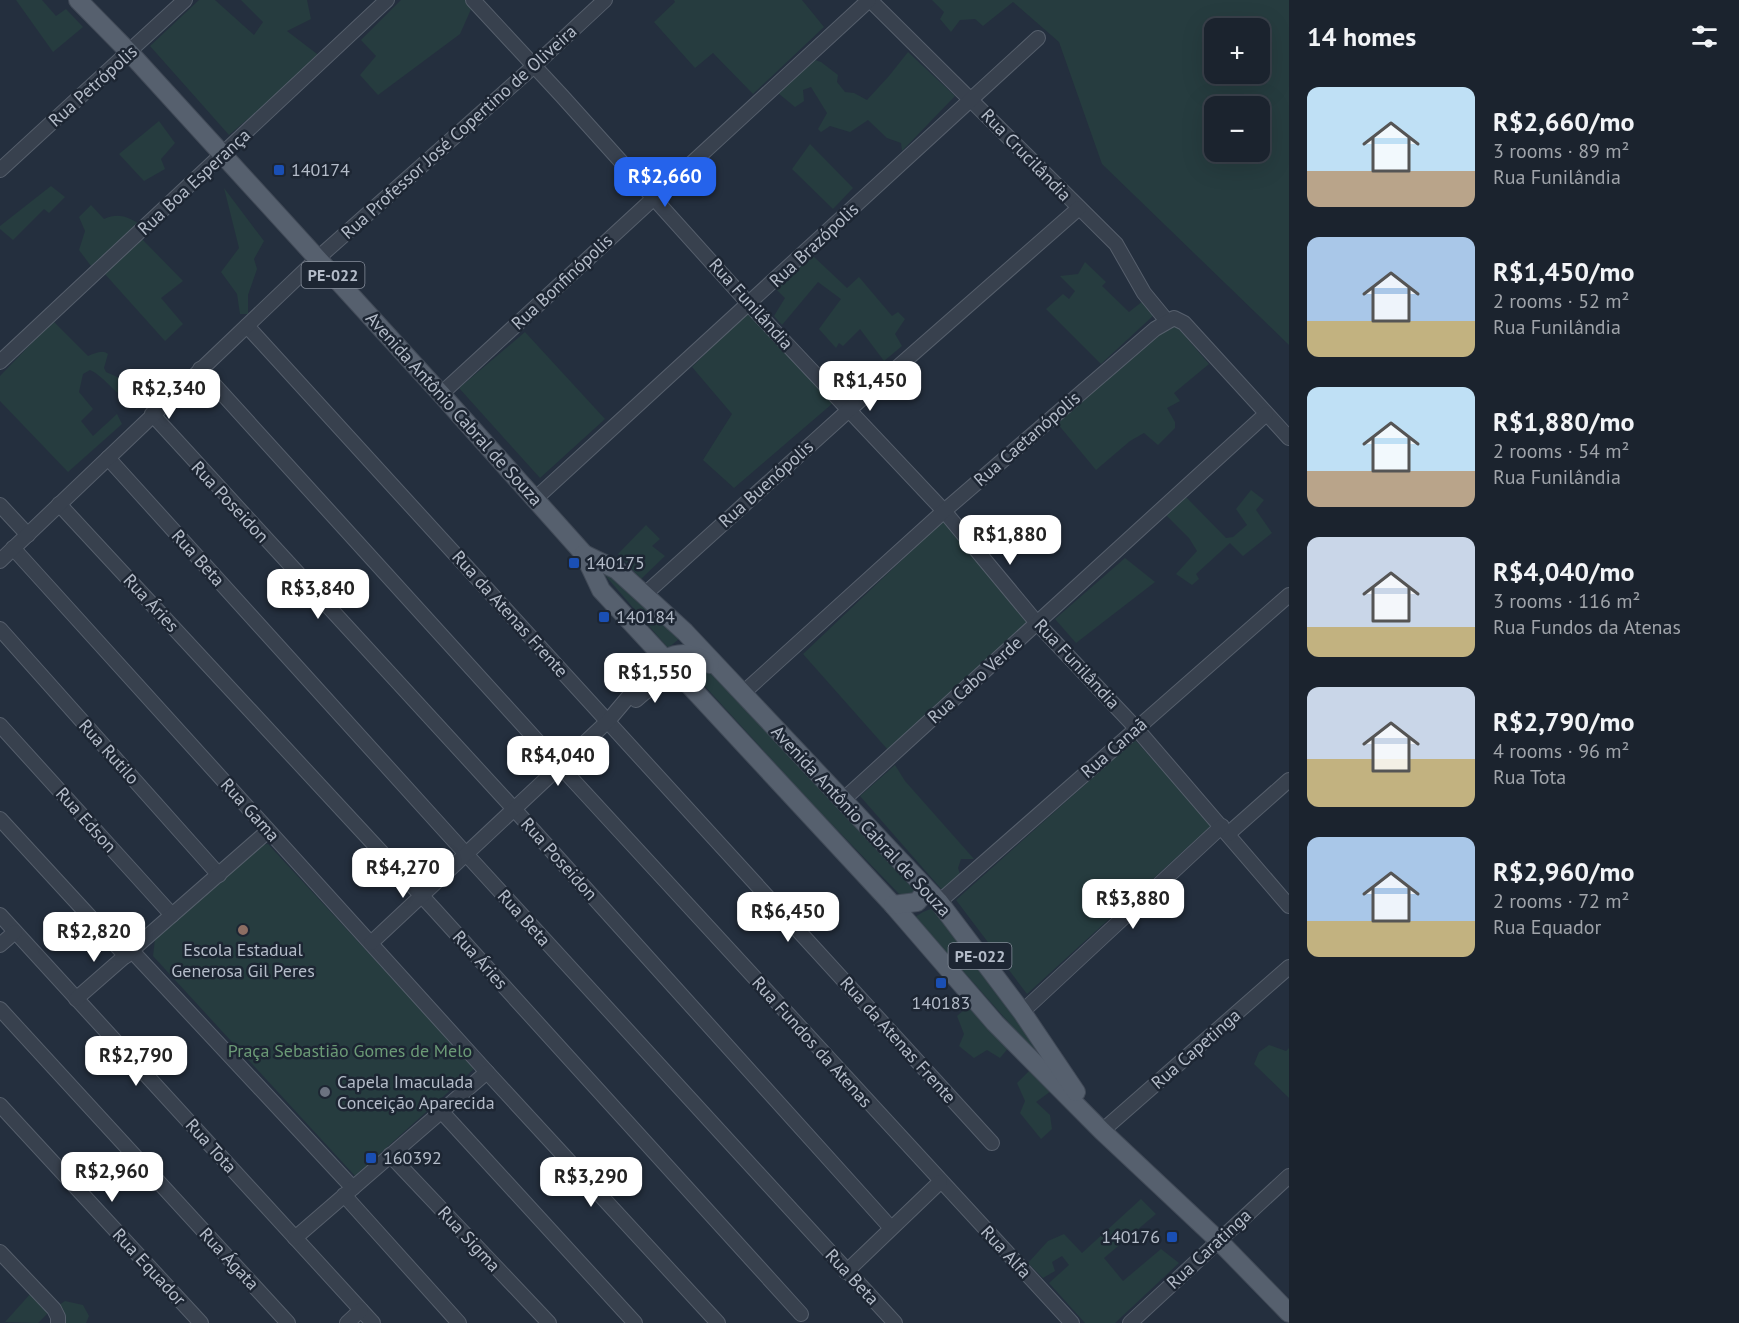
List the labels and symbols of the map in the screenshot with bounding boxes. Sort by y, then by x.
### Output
street label: Rua Professor José Copertino de Oliveira [336,20,581,244]
street label: Rua Petrópolis [44,40,142,131]
street label: Rua Crucilândia [976,103,1076,206]
street label: Rua Boa Esperança [132,123,255,240]
pin: R$2,660 [610,157,720,208]
place label: 140174 [291,158,350,181]
marker: 140174 [272,163,286,177]
street label: Rua Brazópolis [764,197,863,292]
street label: Rua Bonfinópolis [506,229,617,334]
street label: Rua Funilândia [704,253,798,354]
road number: PE-022 [302,262,364,288]
street label: Avenida Antônio Cabral de Souza [361,307,548,510]
pin: R$1,450 [815,361,925,412]
pin: R$2,340 [114,369,224,420]
street label: Rua Caetanópolis [969,386,1085,491]
street label: Rua Buenópolis [713,435,818,532]
street label: Rua Poseidon [187,456,274,547]
pin: R$1,880 [955,515,1065,566]
street label: Rua Beta [167,524,230,591]
street label: Rua da Atenas Frente [447,545,573,682]
place label: 140175 [586,551,645,574]
marker: 140175 [567,556,581,570]
street label: Rua Áries [119,569,184,637]
pin: R$3,840 [263,569,373,620]
place label: 140184 [616,605,675,628]
marker: 140184 [597,610,611,624]
street label: Rua Funilândia [1030,614,1125,714]
street label: Rua Cabo Verde [922,631,1027,728]
pin: R$1,550 [600,653,710,704]
street label: Rua Canaã [1076,713,1152,783]
street label: Rua Rutilo [74,714,145,789]
street label: Avenida Antônio Cabral de Souza [767,720,956,921]
pin: R$4,040 [503,736,613,787]
street label: Rua Gama [216,773,285,846]
street label: Rua Edson [51,782,122,857]
street label: Rua Poseidon [516,812,603,905]
pin: R$4,270 [348,848,458,899]
pin: R$3,880 [1078,879,1188,930]
street label: Rua Beta [493,884,556,951]
pin: R$6,450 [733,892,843,943]
pin: R$2,820 [39,912,149,963]
marker: Escola Estadual Generosa Gil Peres [236,923,250,937]
street label: Rua Áries [448,925,513,994]
place label: Escola Estadual Generosa Gil Peres [171,938,315,982]
road number: PE-022 [948,943,1012,969]
street label: Rua Fundos da Atenas [747,971,877,1112]
street label: Rua da Atenas Frente [835,971,961,1108]
marker: 140183 [934,976,948,990]
place label: 140183 [912,991,970,1014]
street label: Rua Capetinga [1146,1003,1245,1094]
pin: R$2,790 [81,1036,191,1087]
park label: Praça Sebastião Gomes de Melo [228,1039,472,1062]
place label: Capela Imaculada Conceição Aparecida [337,1070,495,1114]
marker: Capela Imaculada Conceição Aparecida [318,1085,332,1099]
street label: Rua Tota [181,1114,242,1178]
place label: 160392 [383,1146,442,1169]
marker: 160392 [364,1151,378,1165]
pin: R$2,960 [57,1152,167,1203]
pin: R$3,290 [536,1157,646,1208]
street label: Rua Sigma [433,1201,506,1276]
street label: Rua Caratinga [1162,1204,1256,1294]
street label: Rua Alfa [976,1220,1037,1283]
street label: Rua Equador [108,1223,191,1310]
street label: Rua Ágata [195,1223,264,1295]
place label: 140176 [1101,1225,1160,1248]
marker: 140176 [1165,1230,1179,1244]
street label: Rua Beta [821,1244,884,1310]

